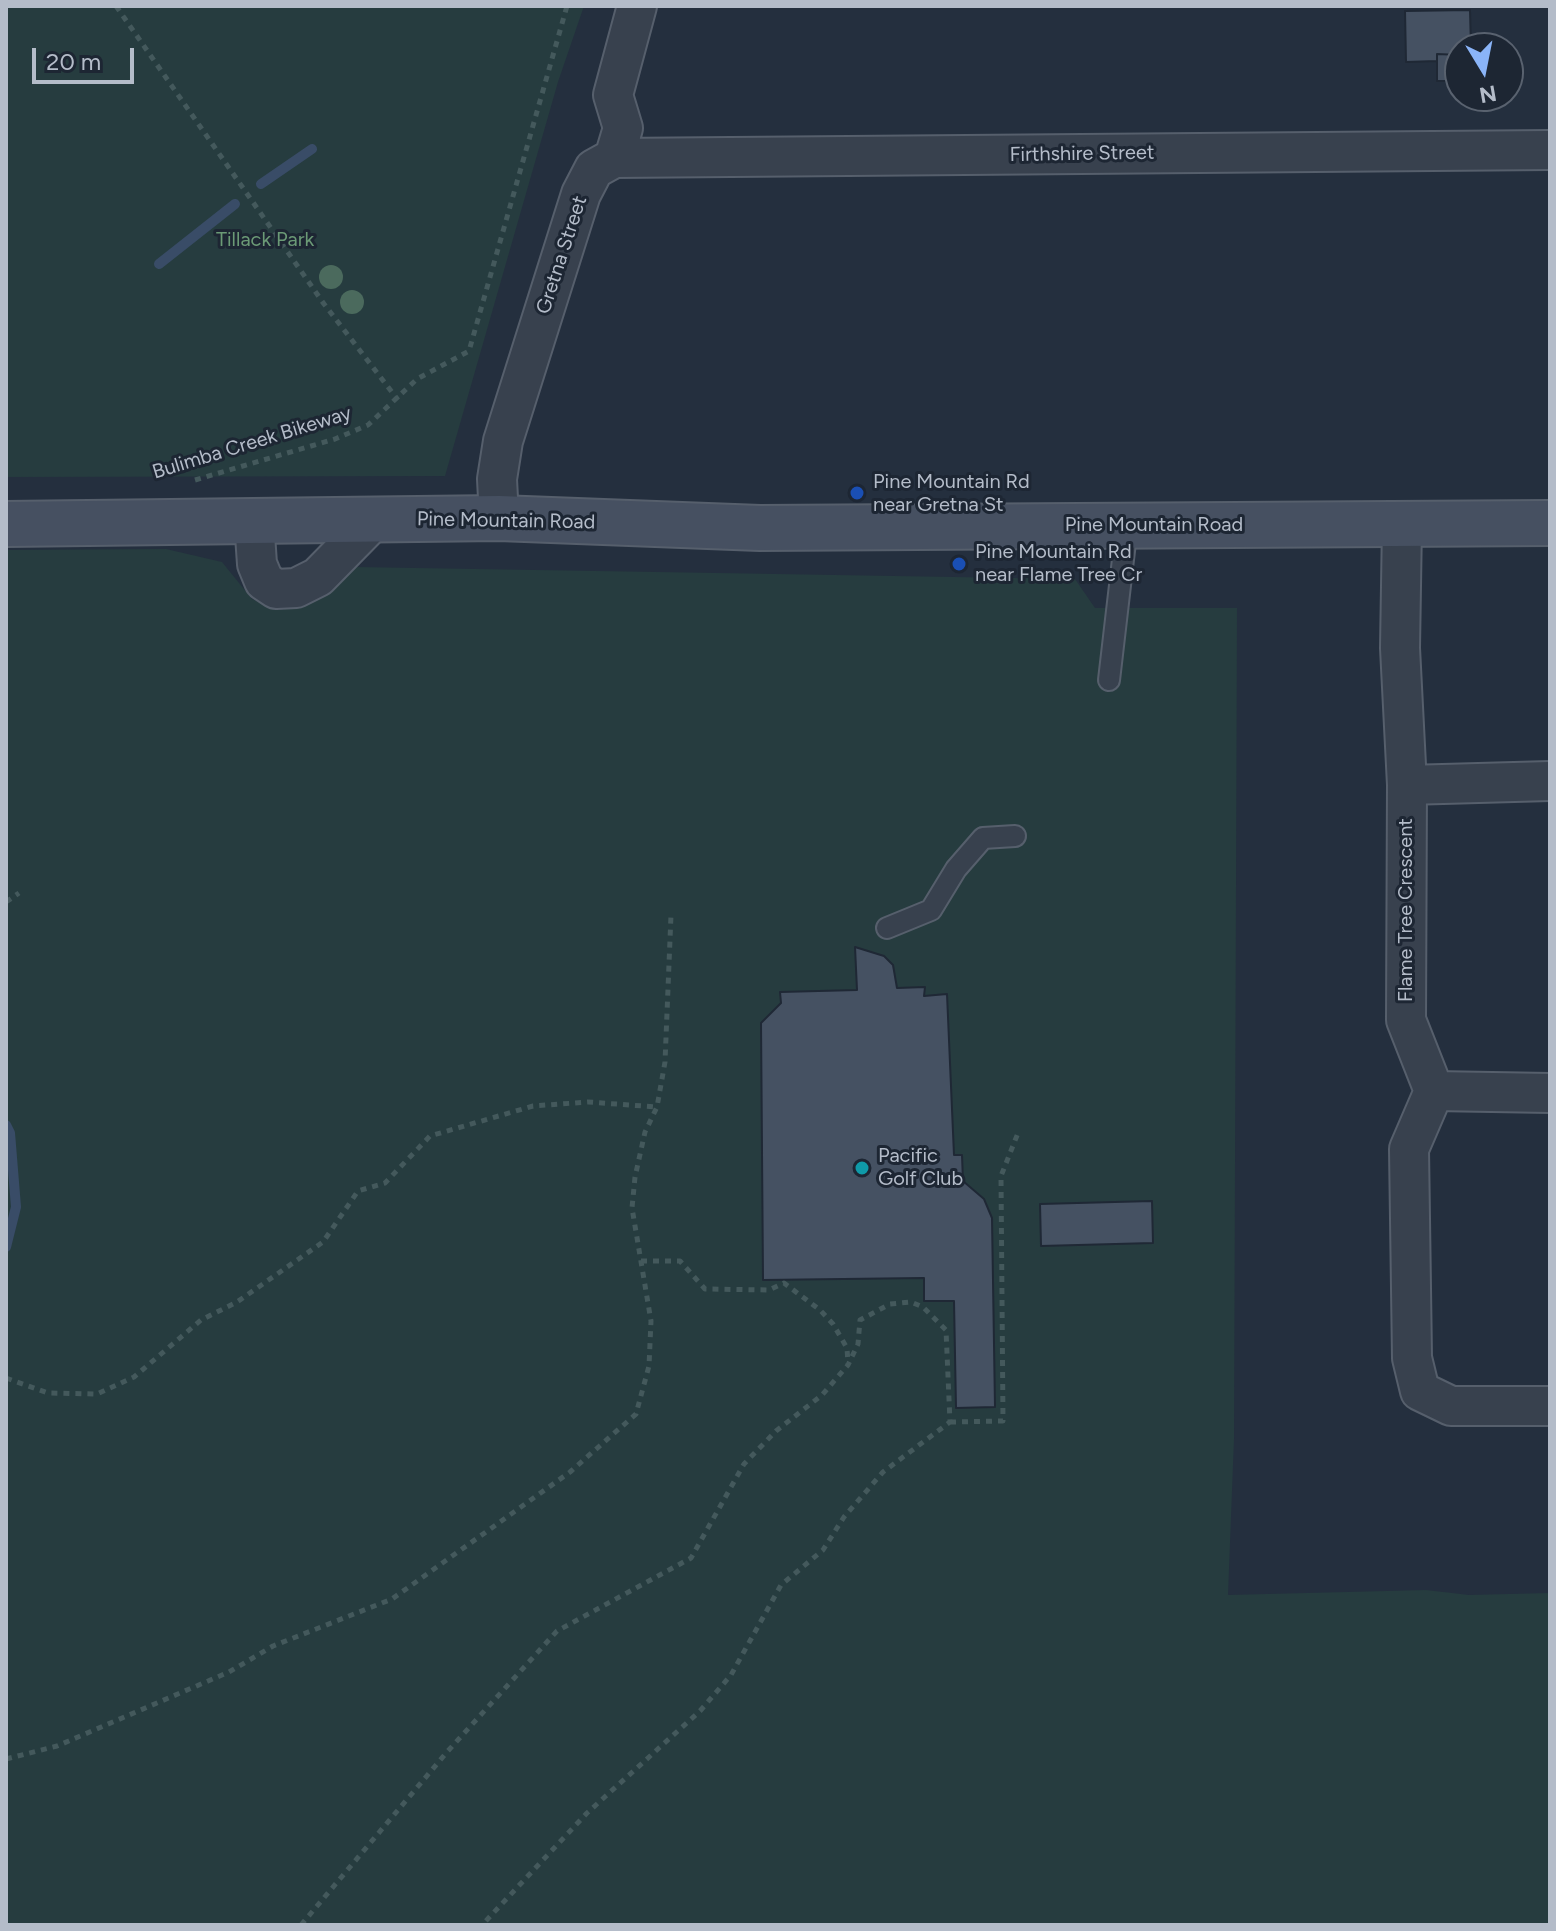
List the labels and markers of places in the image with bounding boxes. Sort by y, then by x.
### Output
place label: Pine Mountain Rd near Gretna St [873,470,1030,517]
marker: Pine Mountain Rd near Gretna St [848,484,866,502]
place label: Pine Mountain Rd near Flame Tree Cr [975,540,1142,587]
marker: Pine Mountain Rd near Flame Tree Cr [950,555,968,573]
place label: Pacific Golf Club [878,1144,963,1191]
marker: Pacific Golf Club [853,1159,871,1177]

